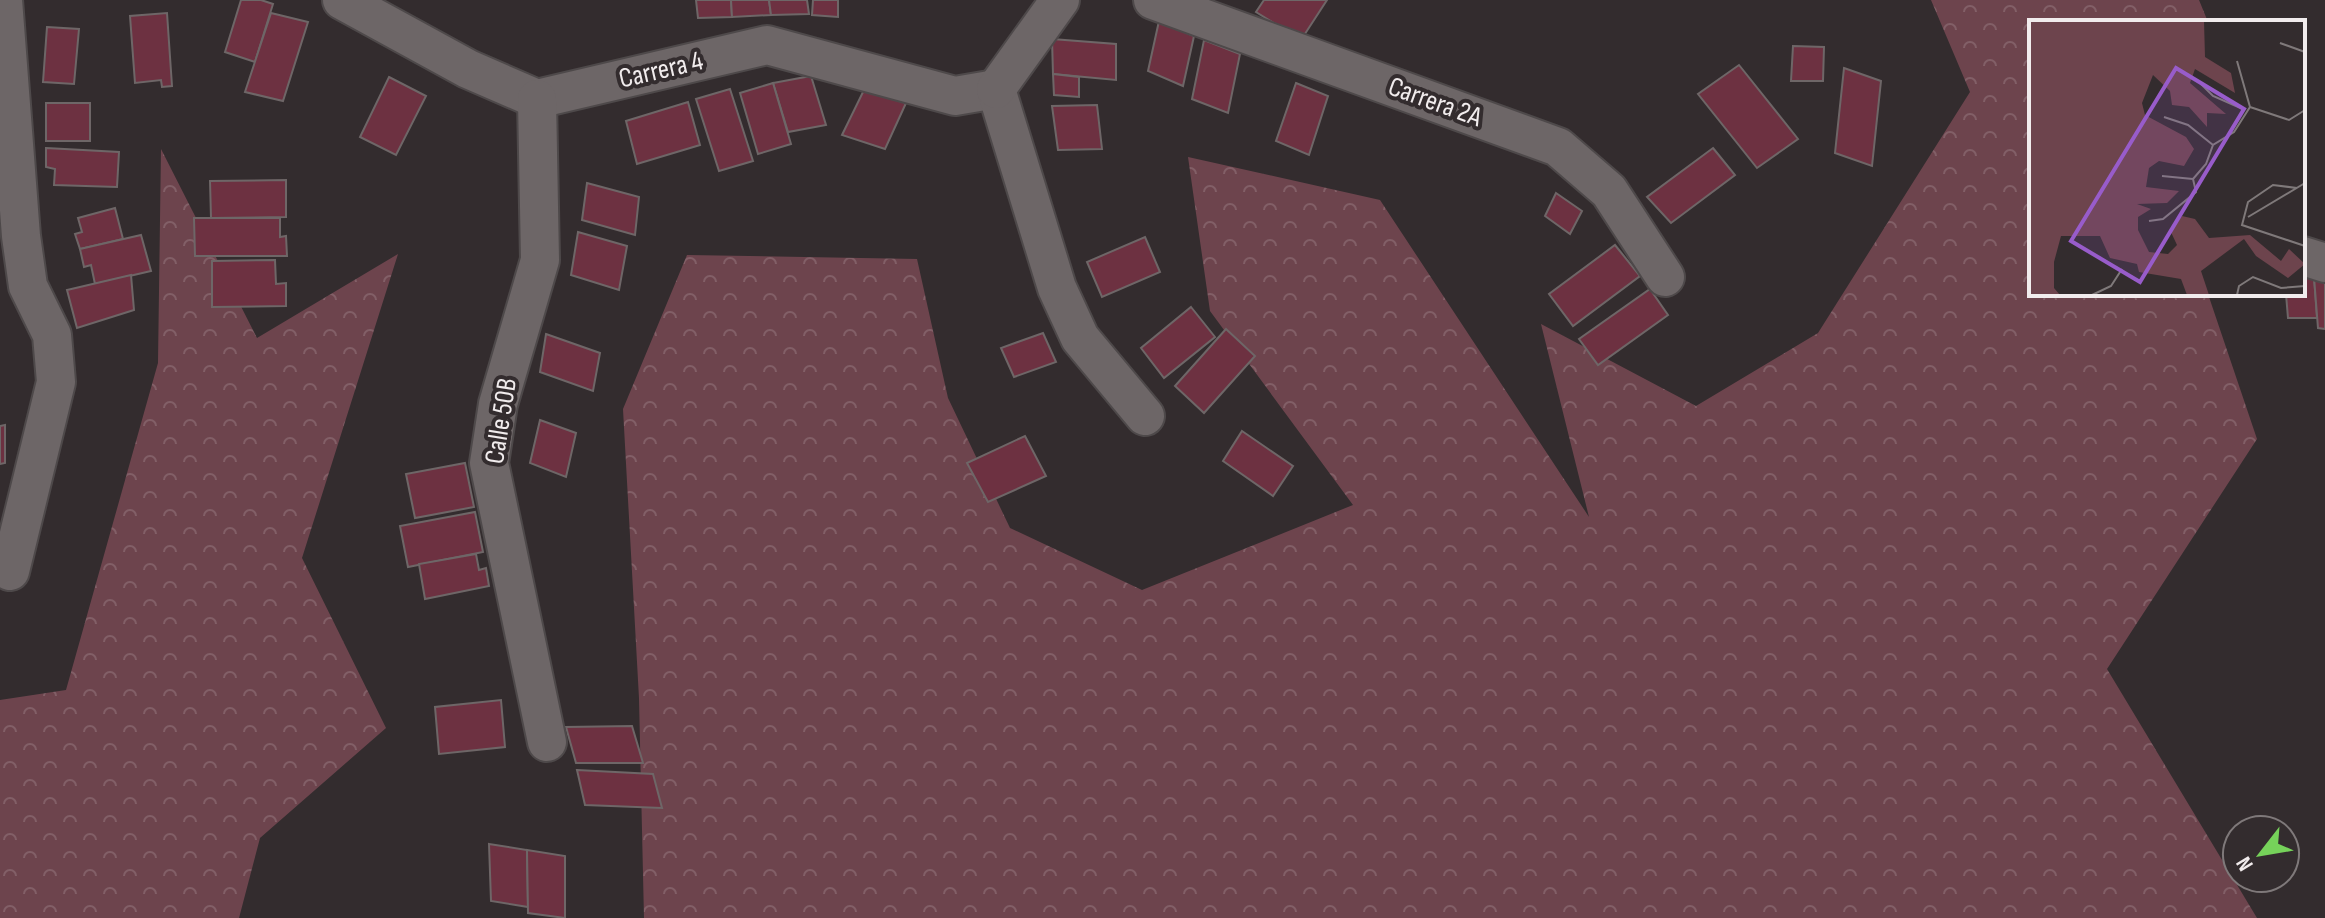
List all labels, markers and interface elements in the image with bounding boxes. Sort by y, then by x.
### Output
inset map [2029,20,2305,296]
street label: Carrera 4 [616,44,707,96]
street label: Carrera 2A [1384,70,1487,134]
street label: Calle 50B [478,376,524,466]
north arrow [2221,814,2301,894]
text: N [2231,852,2260,876]

